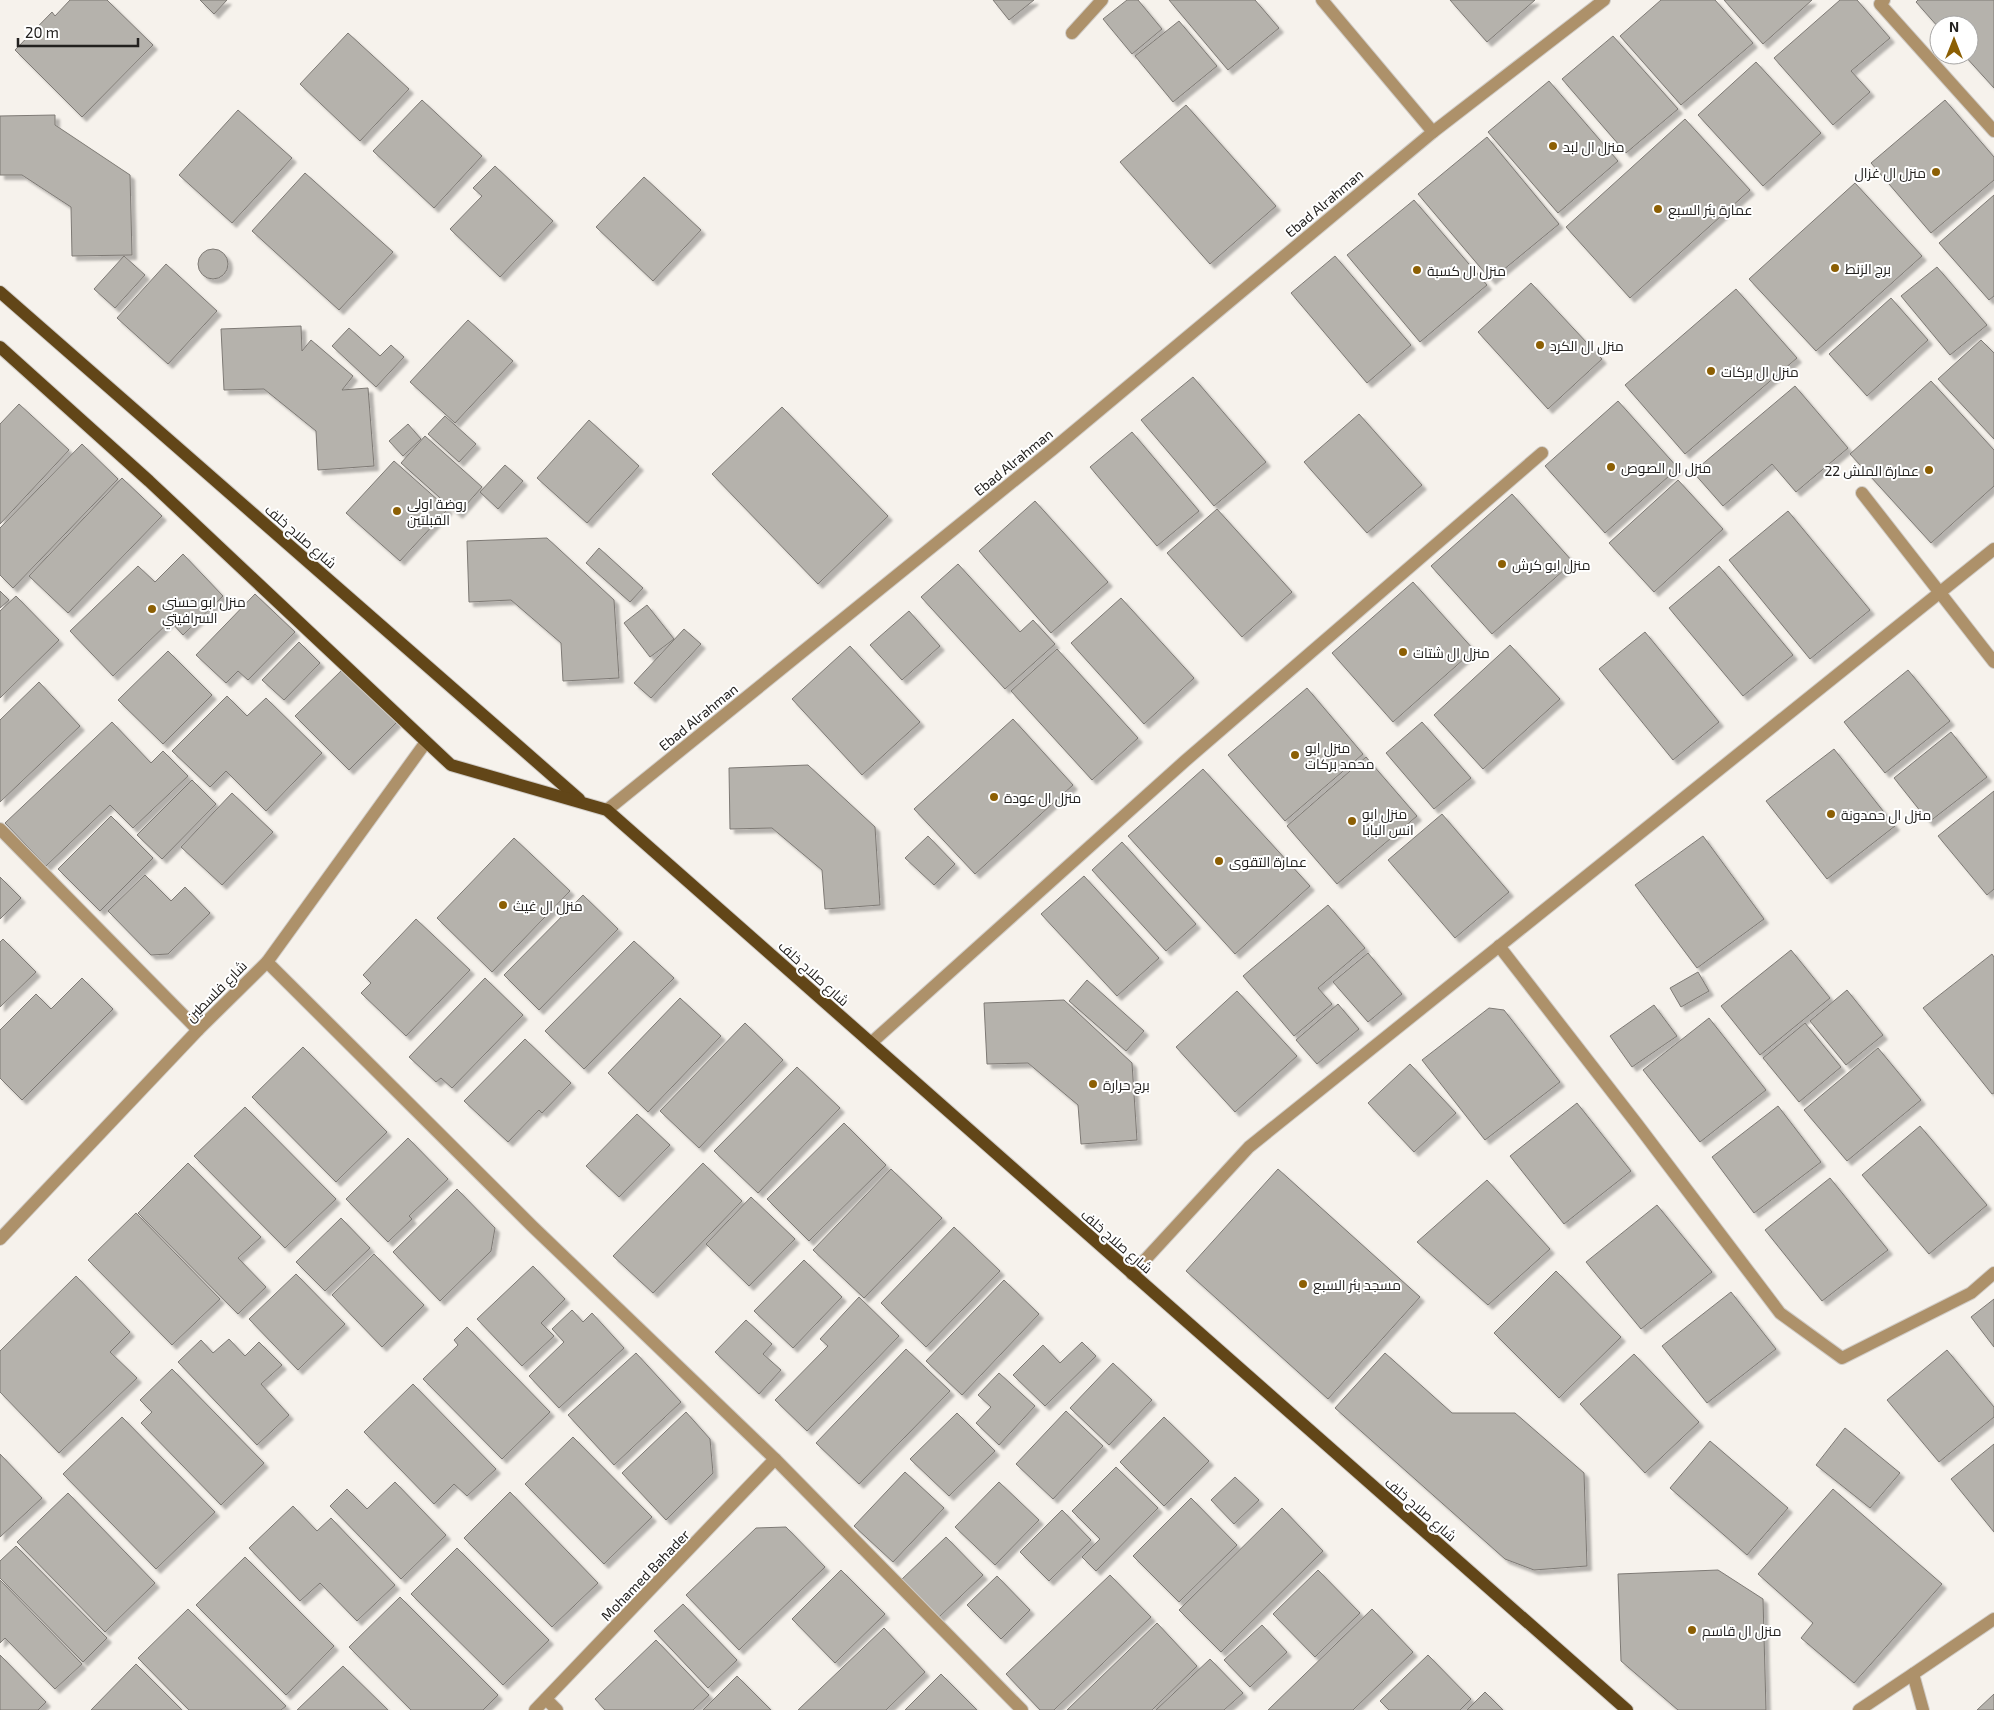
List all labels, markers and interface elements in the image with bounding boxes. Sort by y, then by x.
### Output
scale bar [18,15,138,47]
north arrow [1929,15,1979,65]
text: N [1949,18,1959,35]
text: 20 m [25,23,59,41]
place label: منزل ال لبد [1563,138,1624,156]
marker: منزل ال لبد [1547,140,1559,152]
place label: منزل ال غزال [1854,164,1926,182]
street label: Ebad Alrahman [1281,165,1367,241]
marker: منزل ال غزال [1930,166,1942,178]
place label: عمارة بئر السبع [1668,201,1753,219]
marker: عمارة بئر السبع [1652,203,1664,215]
place label: برج الزنط [1845,260,1891,278]
place label: منزل ال كسبة [1427,262,1506,280]
marker: برج الزنط [1829,262,1841,274]
marker: منزل ال كسبة [1411,264,1423,276]
place label: منزل ال الكرد [1550,337,1624,355]
marker: منزل ال الكرد [1534,339,1546,351]
place label: منزل ال بركات [1721,363,1799,381]
marker: منزل ال بركات [1705,365,1717,377]
street label: Ebad Alrahman [970,425,1056,499]
place label: منزل ال الصوص [1621,459,1711,477]
marker: منزل ال الصوص [1605,461,1617,473]
place label: عمارة الملش 22 [1824,462,1919,479]
marker: عمارة الملش 22 [1923,464,1935,476]
place label: روضة اولى القبلتين [407,495,467,528]
street label: شارع صلاح خلف [261,500,340,572]
marker: روضة اولى القبلتين [391,505,403,517]
place label: منزل ابو كرش [1512,556,1590,574]
marker: منزل ابو كرش [1496,558,1508,570]
place label: منزل ابو حسنى السرافيتي [162,593,246,630]
marker: منزل ابو حسنى السرافيتي [146,603,158,615]
place label: منزل ال شتات [1413,644,1490,662]
marker: منزل ال شتات [1397,646,1409,658]
street label: Ebad Alrahman [655,680,741,754]
place label: منزل ابو محمد بركات [1305,739,1374,772]
marker: منزل ابو محمد بركات [1289,749,1301,761]
place label: منزل ال عودة [1004,789,1081,807]
marker: منزل ال عودة [988,791,1000,803]
place label: منزل ابو انس البابا [1362,805,1414,838]
place label: منزل ال حمدونة [1841,806,1931,824]
marker: منزل ال حمدونة [1825,808,1837,820]
marker: منزل ابو انس البابا [1346,815,1358,827]
place label: عمارة التقوى [1229,853,1307,870]
marker: عمارة التقوى [1213,855,1225,867]
place label: منزل ال غيث [513,897,583,915]
marker: منزل ال غيث [497,899,509,911]
street label: شارع صلاح خلف [774,937,853,1010]
street label: شارع فلسطين [182,957,251,1026]
place label: برج حرارة [1103,1076,1150,1094]
marker: برج حرارة [1087,1078,1099,1090]
street label: شارع صلاح خلف [1077,1205,1156,1277]
place label: مسجد بئر السبع [1313,1276,1401,1294]
marker: مسجد بئر السبع [1297,1278,1309,1290]
street label: شارع صلاح خلف [1381,1473,1460,1545]
street label: Mohamed Bahader [597,1526,693,1624]
place label: منزل ال قاسم [1702,1622,1781,1641]
marker: منزل ال قاسم [1686,1624,1698,1636]

